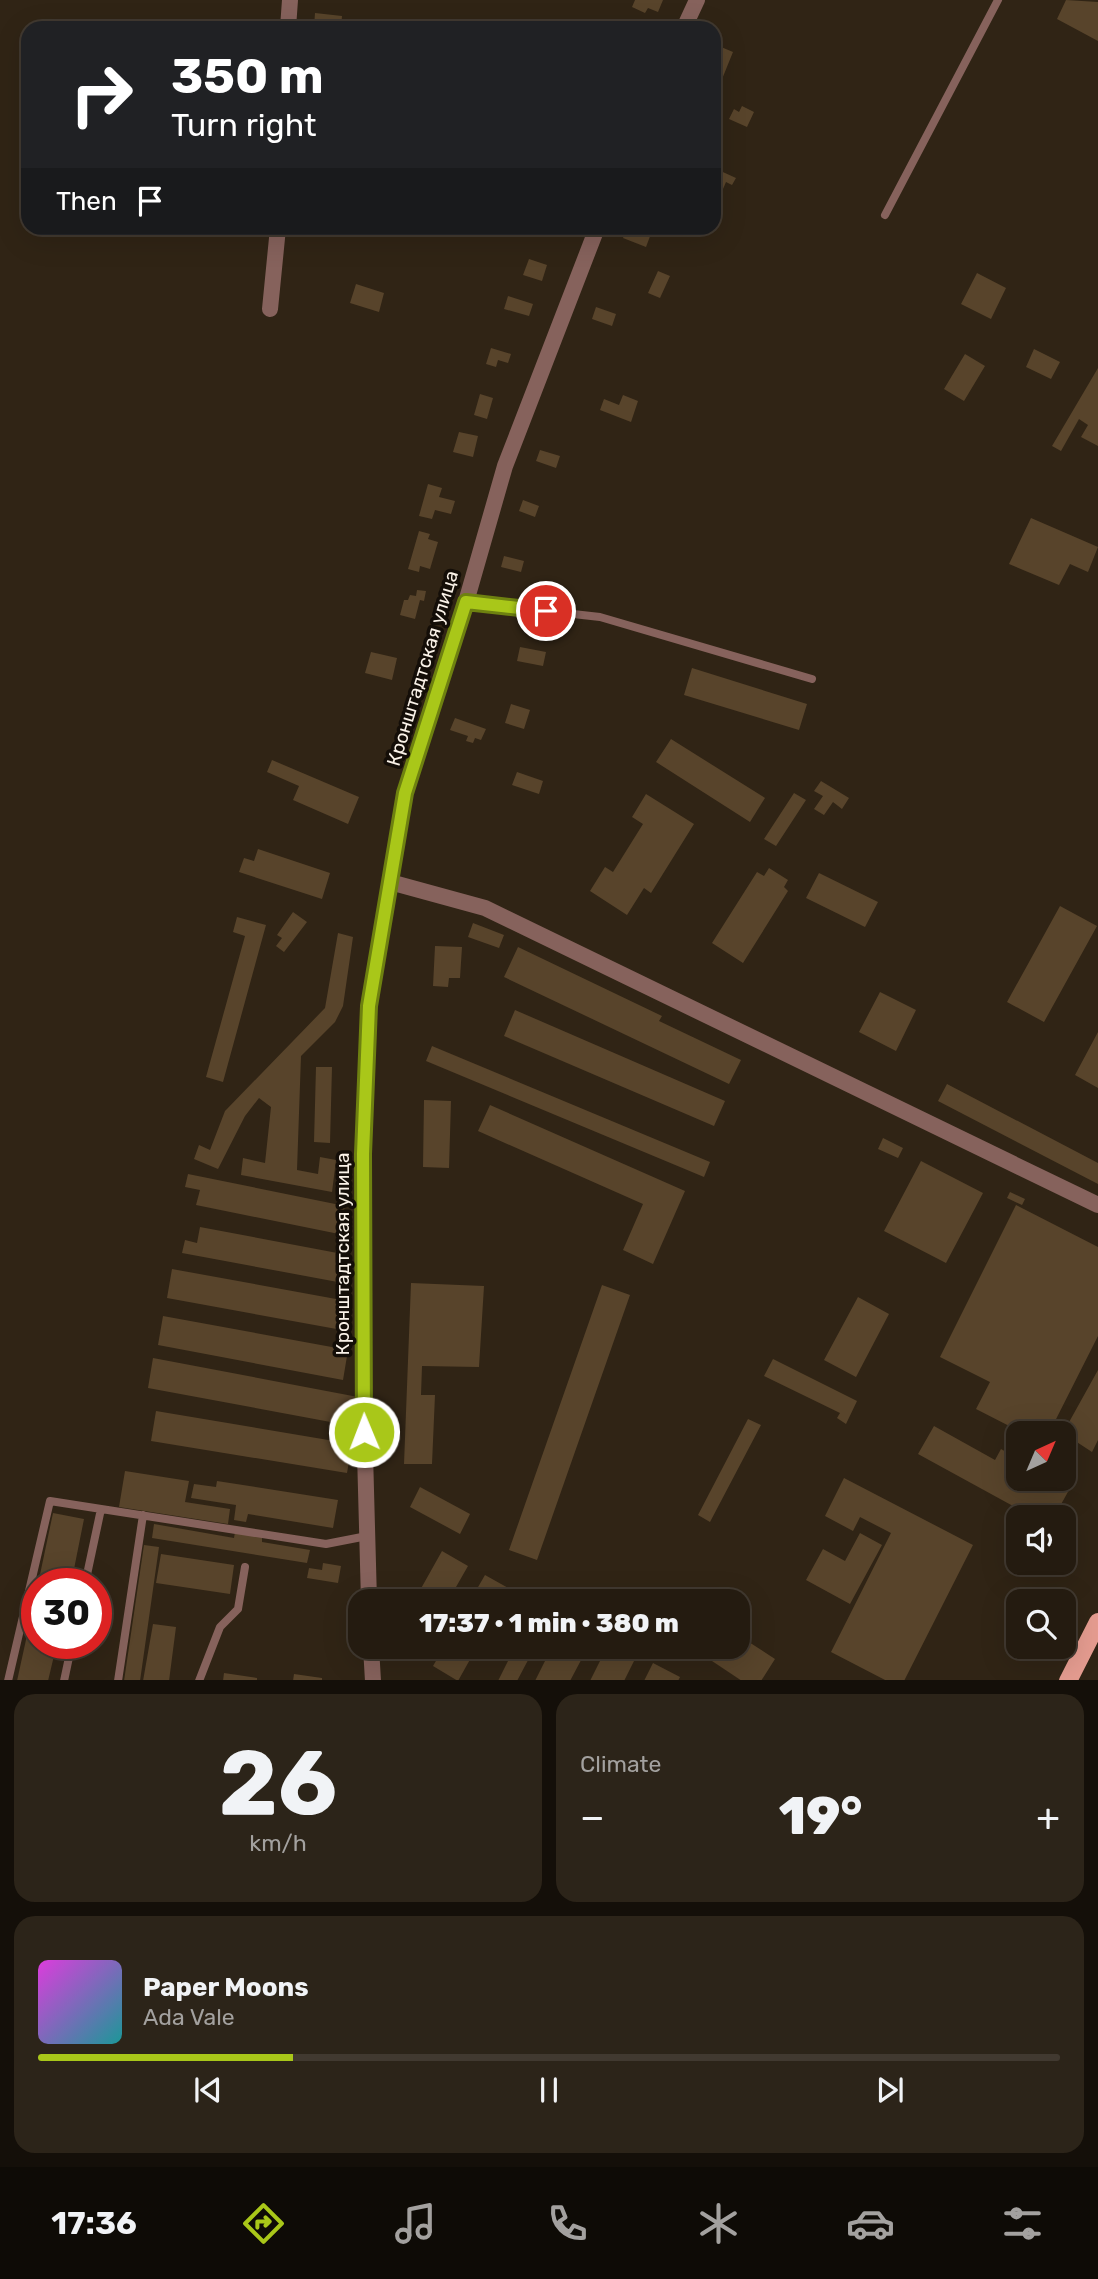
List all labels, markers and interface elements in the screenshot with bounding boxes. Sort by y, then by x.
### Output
text: 350 m [171,47,324,105]
icon: right [56,49,147,140]
text: Turn right [171,106,316,144]
icon: arrive [131,182,169,220]
text: Then [56,186,117,217]
street label: Кронштадтская улица [382,568,463,769]
pin [516,581,576,641]
icon: arrive [527,592,565,630]
street label: Кронштадтская улица [331,1152,354,1356]
position arrow [327,1395,401,1469]
north arrow [1006,1421,1076,1491]
map controls [1006,1421,1076,1659]
button: sound [1006,1505,1076,1575]
speed limit sign: 30 [21,1568,112,1659]
button: search [1006,1589,1076,1659]
text: 17:37 · 1 min · 380 m [419,1608,679,1639]
text: 26 [219,1729,337,1837]
text: Climate [580,1750,661,1778]
text: 19° [779,1785,862,1847]
text: − [580,1794,605,1840]
text: + [1036,1794,1060,1840]
text: km/h [249,1829,307,1857]
text: Paper Moons [143,1972,309,2003]
text: Ada Vale [143,2003,235,2031]
icon: previous [189,2071,227,2109]
icon: pause [530,2071,568,2109]
icon: next [871,2071,909,2109]
icon: directions [239,2199,288,2248]
icon: music [391,2199,440,2248]
icon: phone [543,2199,592,2248]
icon: climate [694,2199,743,2248]
icon: car [846,2199,895,2248]
icon: filters [998,2199,1047,2248]
text: 17:36 [51,2204,137,2242]

